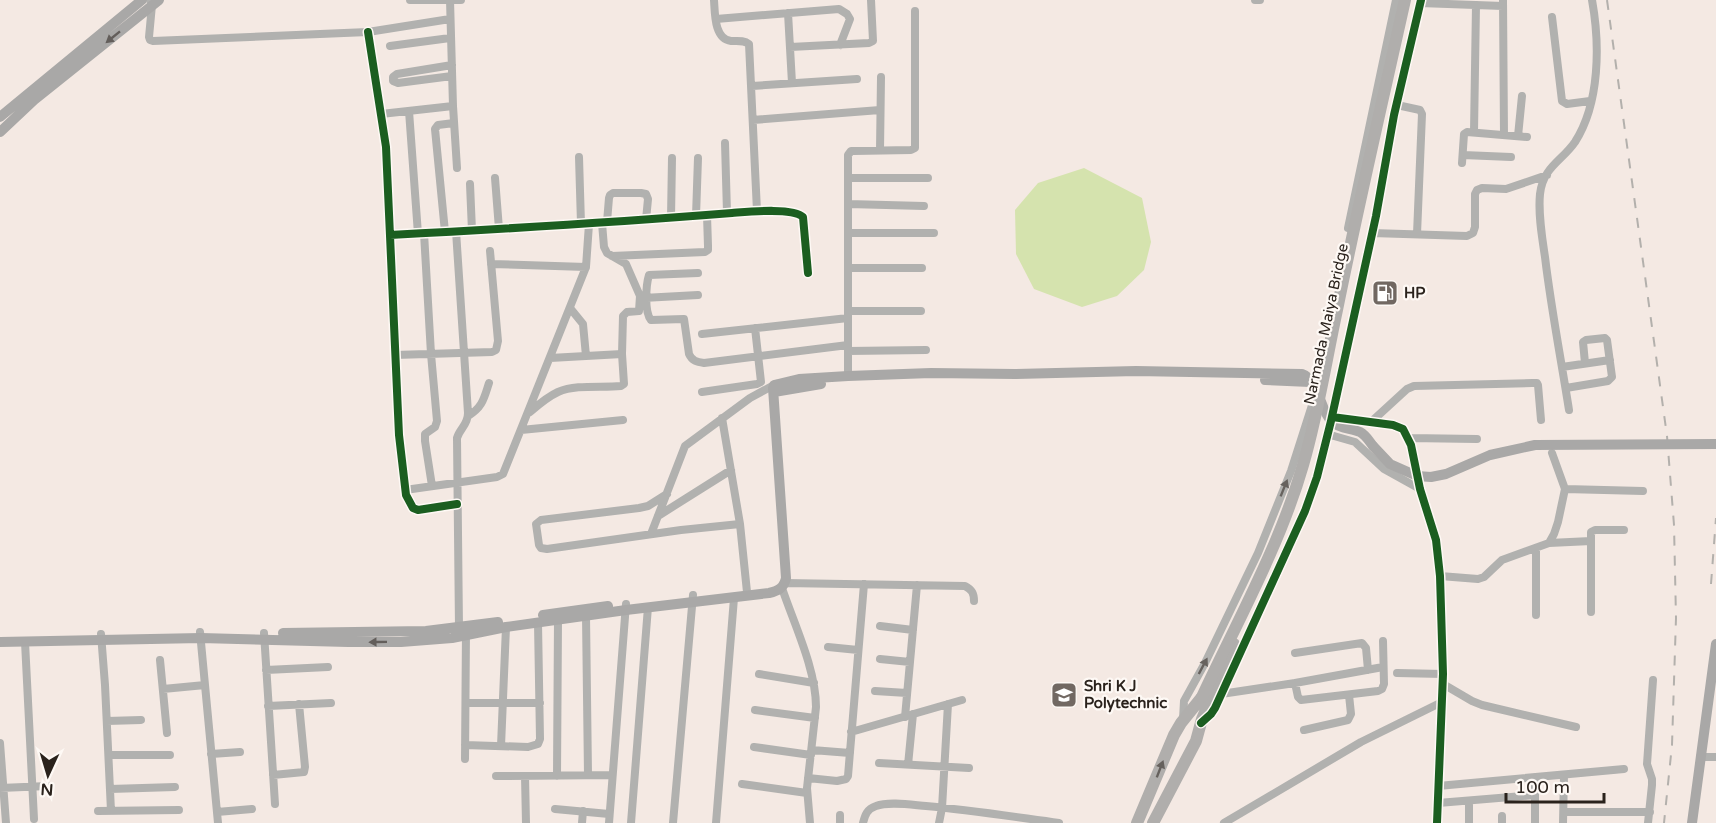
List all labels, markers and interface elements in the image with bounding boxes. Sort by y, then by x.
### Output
one-way arrow [106,30,121,42]
street label: Narmada Maiya Bridge [1300,242,1352,406]
fuel station icon: HP [1370,278,1400,308]
place label: HP [1404,284,1425,302]
one-way arrow [1279,479,1289,497]
one-way arrow [369,637,388,647]
one-way arrow [1198,657,1208,675]
place label: Shri K J Polytechnic [1084,677,1167,713]
school or university icon: Shri K J Polytechnic [1049,680,1079,710]
north arrow [18,745,78,805]
one-way arrow [1156,760,1165,778]
scale bar [1506,766,1604,804]
text: 100 m [1515,776,1570,798]
text: N [40,779,54,799]

